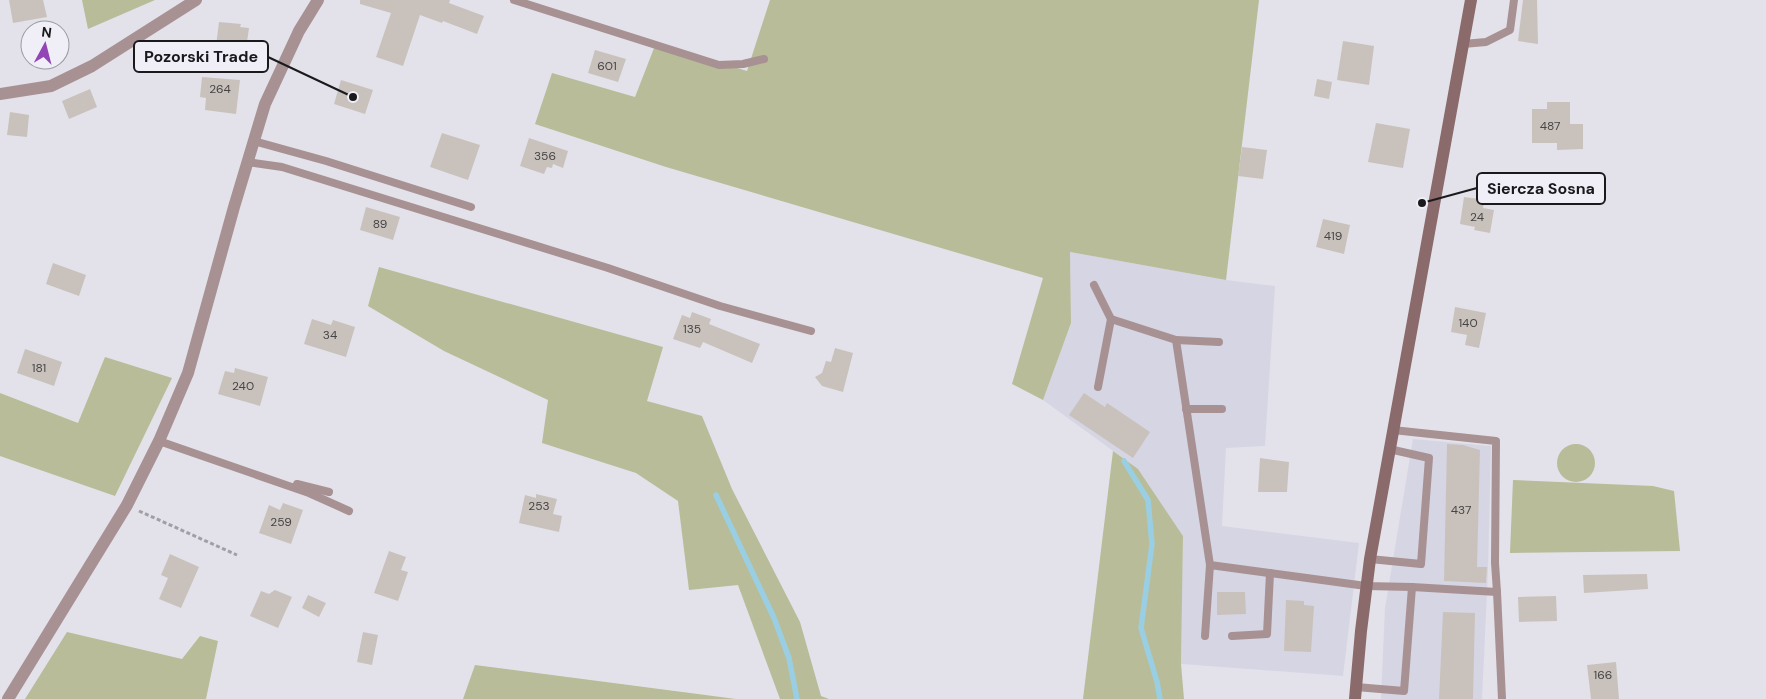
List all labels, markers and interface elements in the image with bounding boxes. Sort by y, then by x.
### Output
north arrow [20,20,70,70]
text: N [40,23,53,42]
callout: Pozorski Trade [134,41,268,72]
text: Pozorski Trade [144,46,258,67]
house number: 601 [597,58,617,74]
house number: 264 [209,81,231,97]
house number: 487 [1540,118,1560,134]
house number: 356 [534,148,556,164]
callout: Siercza Sosna [1477,173,1605,204]
text: Siercza Sosna [1487,178,1595,199]
house number: 24 [1470,209,1484,225]
house number: 89 [373,216,387,232]
house number: 419 [1324,228,1342,244]
house number: 140 [1458,315,1478,331]
house number: 135 [683,321,701,337]
house number: 34 [323,327,337,343]
house number: 181 [32,360,46,376]
house number: 240 [232,378,254,394]
house number: 253 [528,498,550,514]
house number: 437 [1451,502,1471,518]
house number: 259 [270,514,292,530]
house number: 166 [1594,667,1612,683]

